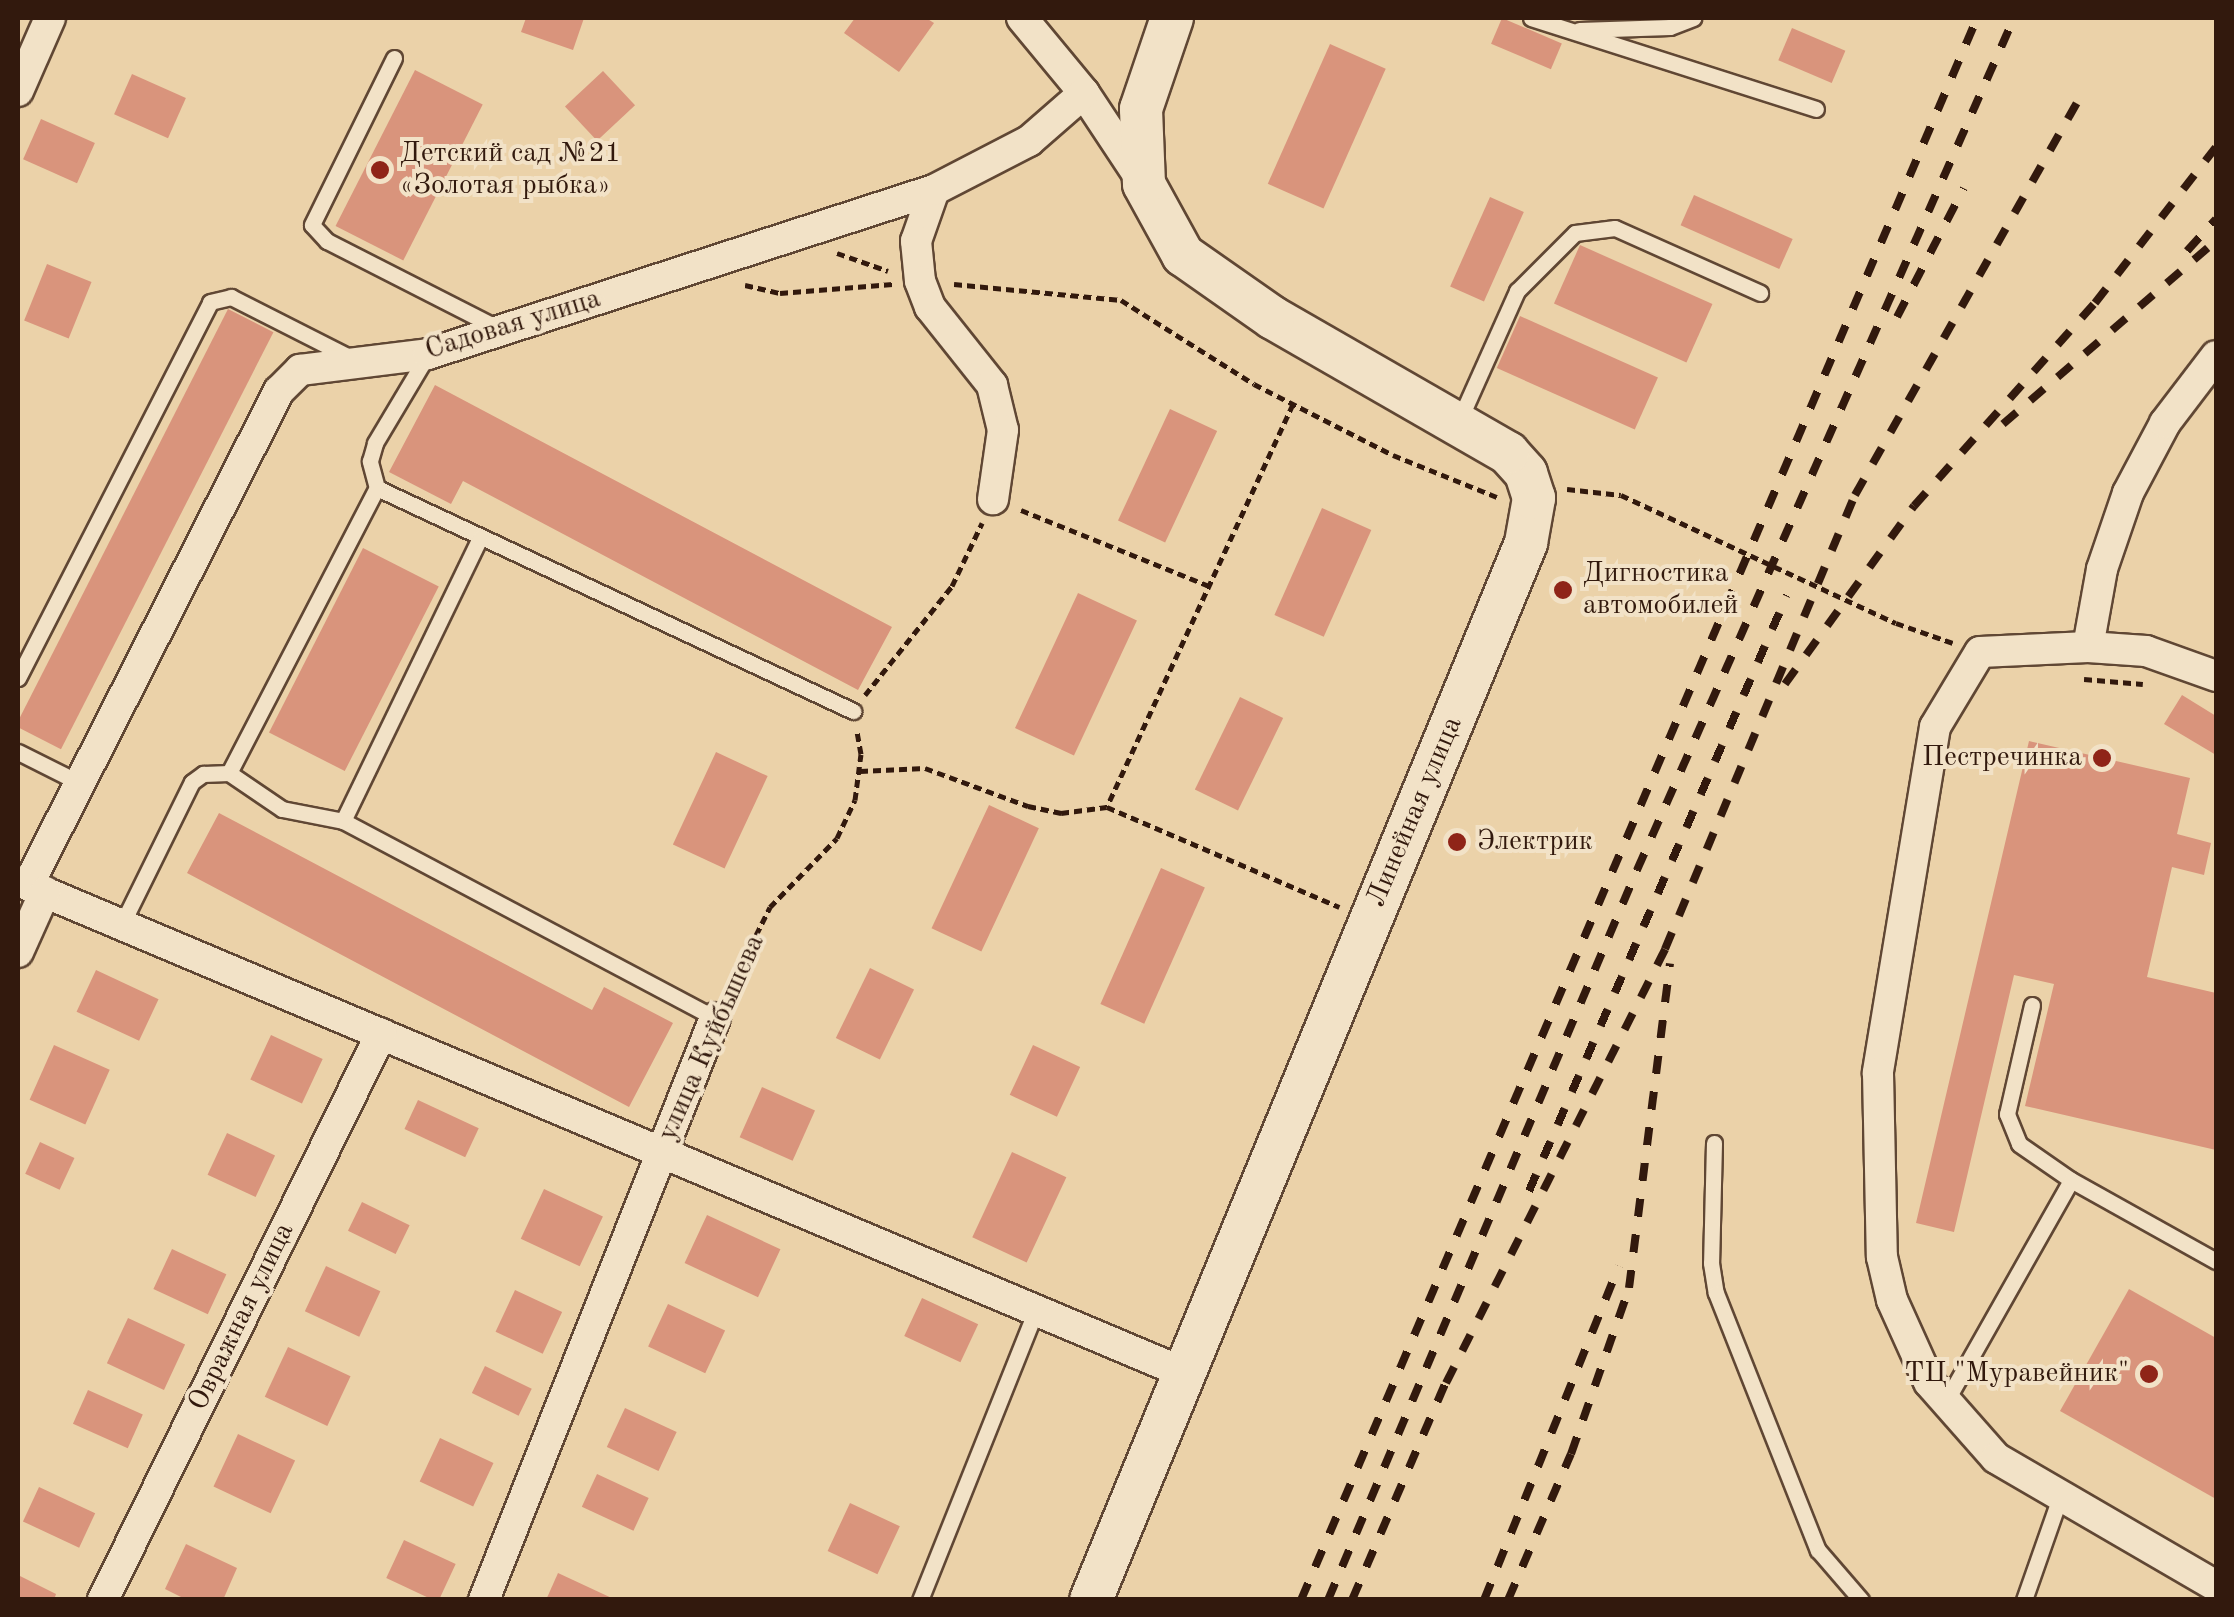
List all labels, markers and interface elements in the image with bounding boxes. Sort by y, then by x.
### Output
place label: Детский сад №21 «Золотая рыбка» [400,137,621,203]
marker: Детский сад №21 «Золотая рыбка» [369,159,391,181]
street label: Садовая улица [421,282,605,368]
place label: Дигностика автомобилей [1583,557,1738,623]
marker: Дигностика автомобилей [1552,579,1574,601]
street label: Линейная улица [1360,712,1470,912]
place label: Пестречинка [1922,741,2082,775]
marker: Пестречинка [2091,747,2113,769]
place label: Электрик [1477,825,1593,859]
marker: Электрик [1446,831,1468,853]
street label: улица Куйбышева [651,930,773,1146]
street label: Овражная улица [182,1218,302,1416]
place label: ТЦ "Муравейник" [1904,1357,2129,1391]
marker: ТЦ "Муравейник" [2138,1363,2160,1385]

